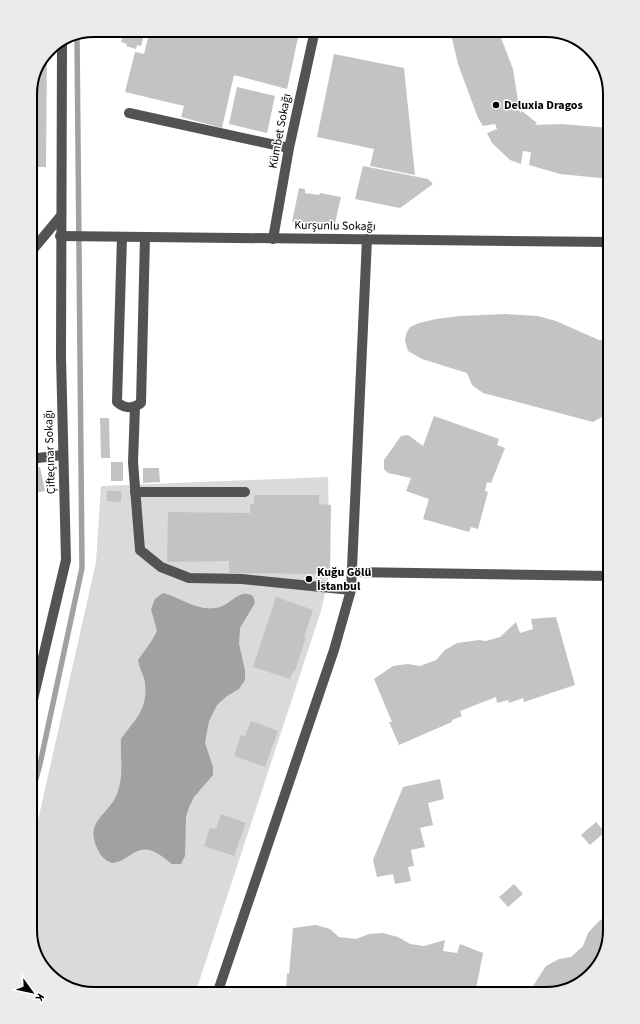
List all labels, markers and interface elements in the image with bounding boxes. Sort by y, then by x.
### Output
street label: Kümbet Sokağı [264,92,296,170]
place label: Deluxia Dragos [504,97,583,114]
marker: Deluxia Dragos [491,100,501,110]
street label: Kurşunlu Sokağı [294,217,376,235]
street label: Çifteçınar Sokağı [40,410,60,494]
place label: Kuğu Gölü İstanbul [317,564,371,595]
marker: Kuğu Gölü İstanbul [304,574,314,584]
north arrow [12,972,52,1012]
text: K [32,990,48,1004]

